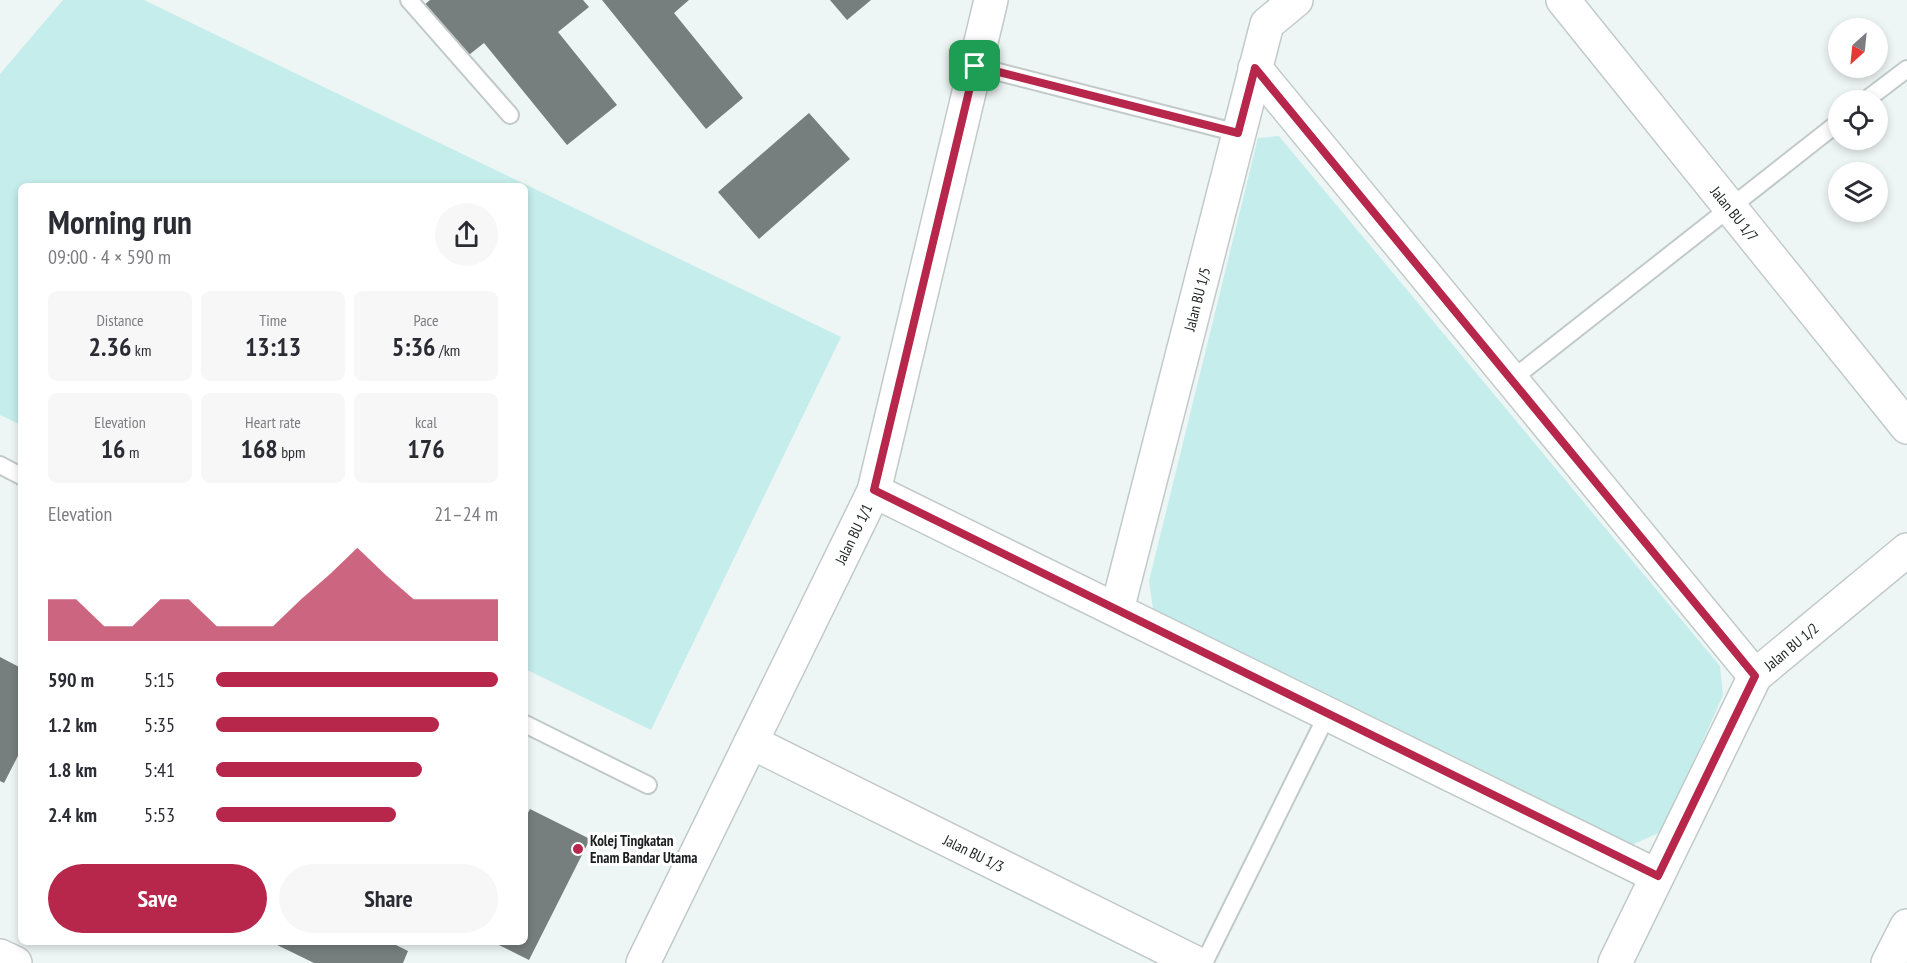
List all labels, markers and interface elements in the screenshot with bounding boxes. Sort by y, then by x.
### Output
north arrow [1828,18,1888,78]
map controls [1828,18,1888,222]
pin [949,40,1000,91]
icon: arrive [958,49,991,82]
button: locate [1828,90,1888,150]
button: layers [1828,162,1888,222]
street label: Jalan BU 1/7 [1706,181,1763,245]
text: Morning run [48,200,192,243]
button: share [435,203,498,266]
text: 09:00 · 4 × 590 m [48,244,171,270]
street label: Jalan BU 1/5 [1179,265,1214,334]
text: Distance [96,310,144,330]
text: Time [259,310,287,330]
text: Pace [413,310,439,330]
text: 2.36 [89,330,131,363]
text: 13:13 [245,330,301,363]
text: 5:36 [392,330,436,363]
text: km [131,340,151,360]
text: /km [436,340,460,360]
text: Elevation [94,412,146,432]
text: Heart rate [245,412,301,432]
text: kcal [415,412,437,432]
text: 16 [101,432,126,465]
text: 168 [240,432,278,465]
text: 176 [407,432,445,465]
text: m [126,442,139,462]
text: bpm [278,442,306,462]
street label: Jalan BU 1/1 [830,500,876,568]
text: Elevation [48,501,112,527]
text: 21–24 m [434,501,498,527]
street label: Jalan BU 1/2 [1759,618,1822,675]
text: 590 m [48,667,94,693]
text: 5:15 [144,667,175,693]
text: 1.2 km [48,712,97,738]
text: 5:35 [144,712,175,738]
text: 1.8 km [48,757,97,783]
text: 5:41 [144,757,175,783]
text: 2.4 km [48,802,97,828]
text: 5:53 [144,802,175,828]
street label: Jalan BU 1/3 [940,829,1007,876]
place label: Kolej Tingkatan Enam Bandar Utama [590,831,697,867]
marker: Kolej Tingkatan Enam Bandar Utama [571,842,585,856]
button: Save [48,864,267,933]
button: Share [279,864,498,933]

